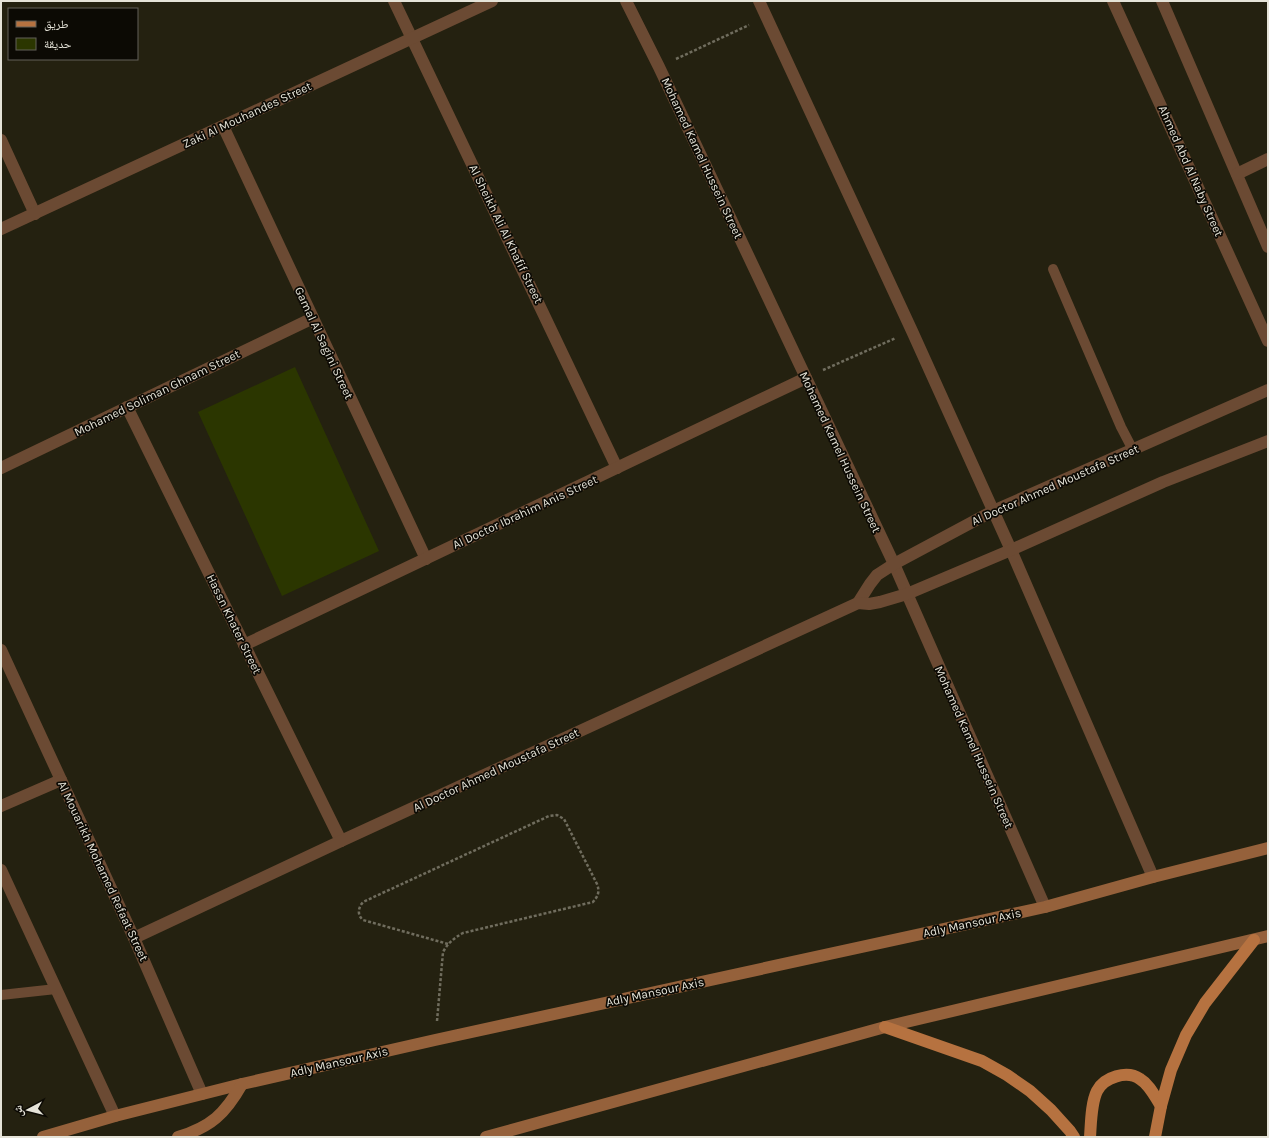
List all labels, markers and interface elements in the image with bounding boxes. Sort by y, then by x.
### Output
legend [8,8,138,60]
text: طريق [44,17,69,31]
text: حديقة [44,37,72,51]
street label: Mohamed Kamel Hussein Street [658,75,746,241]
street label: Zaki Al Mouhandes Street [180,79,314,151]
street label: Ahmed Abd Al Naby Street [1156,103,1226,239]
street label: Al Sheikh Ali Al Khafif Street [466,162,546,306]
street label: Gamal Al Sagini Street [292,285,356,402]
street label: Mohamed Soliman Ghnam Street [72,347,242,439]
street label: Mohamed Kamel Hussein Street [796,369,884,535]
street label: Al Doctor Ahmed Moustafa Street [969,442,1141,528]
street label: Al Doctor Ibrahim Anis Street [450,472,600,552]
street label: Hassn Khater Street [204,572,264,677]
street label: Mohamed Kamel Hussein Street [932,664,1016,831]
street label: Al Doctor Ahmed Moustafa Street [411,725,582,815]
street label: Al Mouarikh Mohamed Refaat Street [55,779,151,964]
street label: Adly Mansour Axis [922,906,1022,940]
street label: Adly Mansour Axis [605,975,705,1009]
street label: Adly Mansour Axis [289,1044,389,1080]
north arrow [8,1090,48,1130]
text: ش [11,1104,27,1118]

